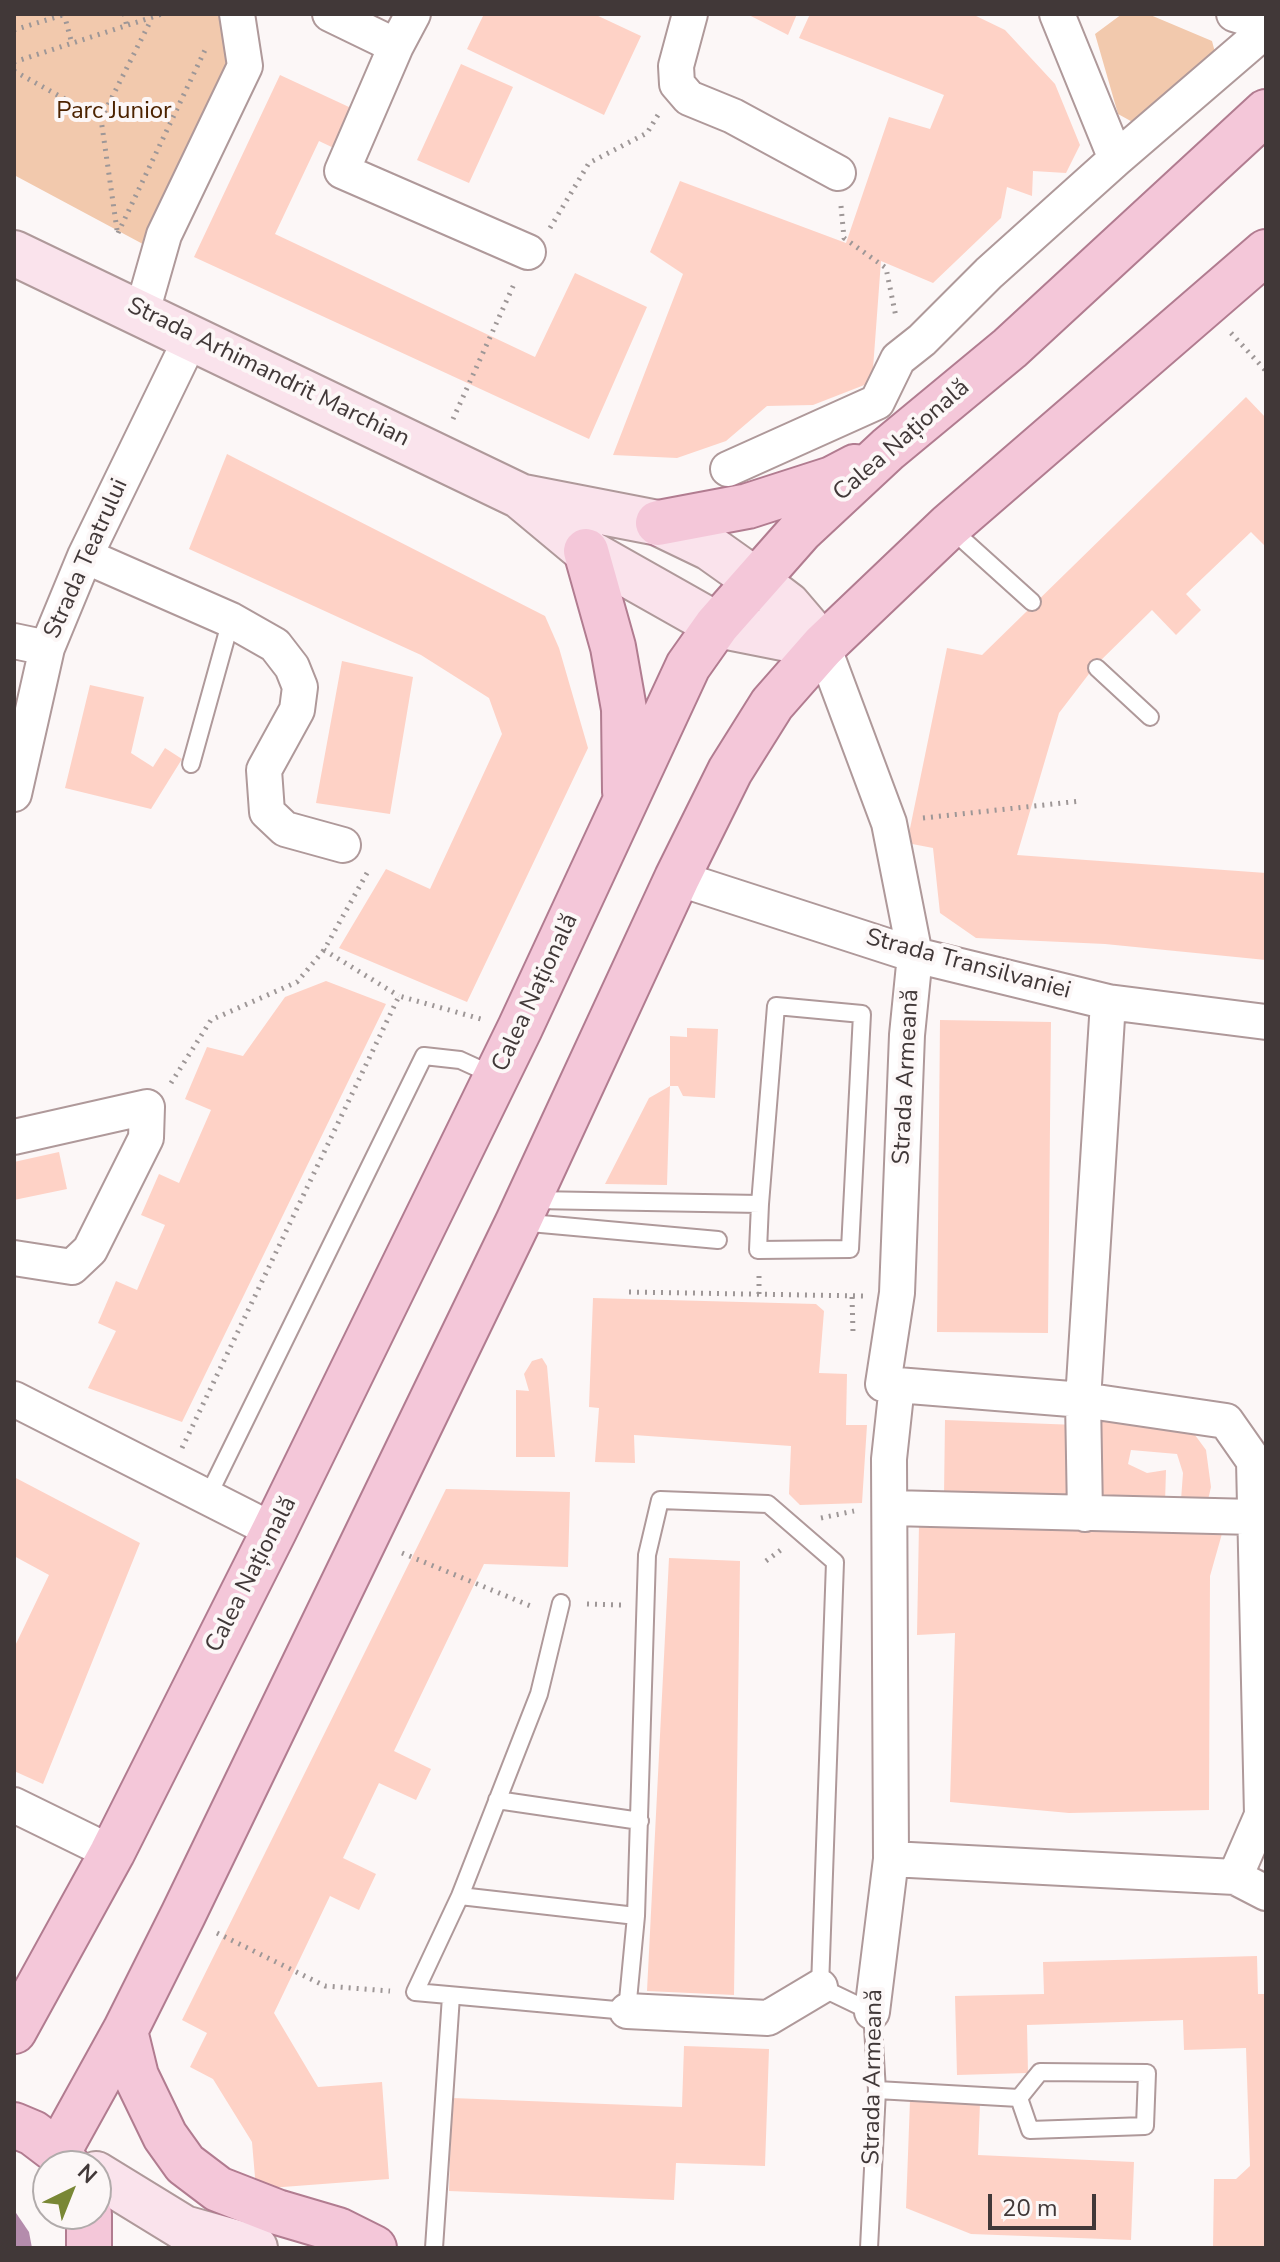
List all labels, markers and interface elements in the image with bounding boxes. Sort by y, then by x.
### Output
park label: Parc Junior [56,98,172,126]
street label: Strada Arhimandrit Marchian [122,292,414,454]
street label: Calea Națională [828,374,976,508]
street label: Strada Teatrului [39,475,135,643]
street label: Calea Națională [487,909,585,1077]
street label: Strada Transilvaniei [862,924,1074,1006]
street label: Strada Armeană [888,989,926,1165]
street label: Calea Națională [200,1492,304,1658]
street label: Strada Armeană [858,1989,890,2165]
north arrow [32,2150,112,2230]
text: N [71,2157,103,2190]
scale bar [992,2178,1100,2228]
text: 20 m [1002,2192,1058,2224]

